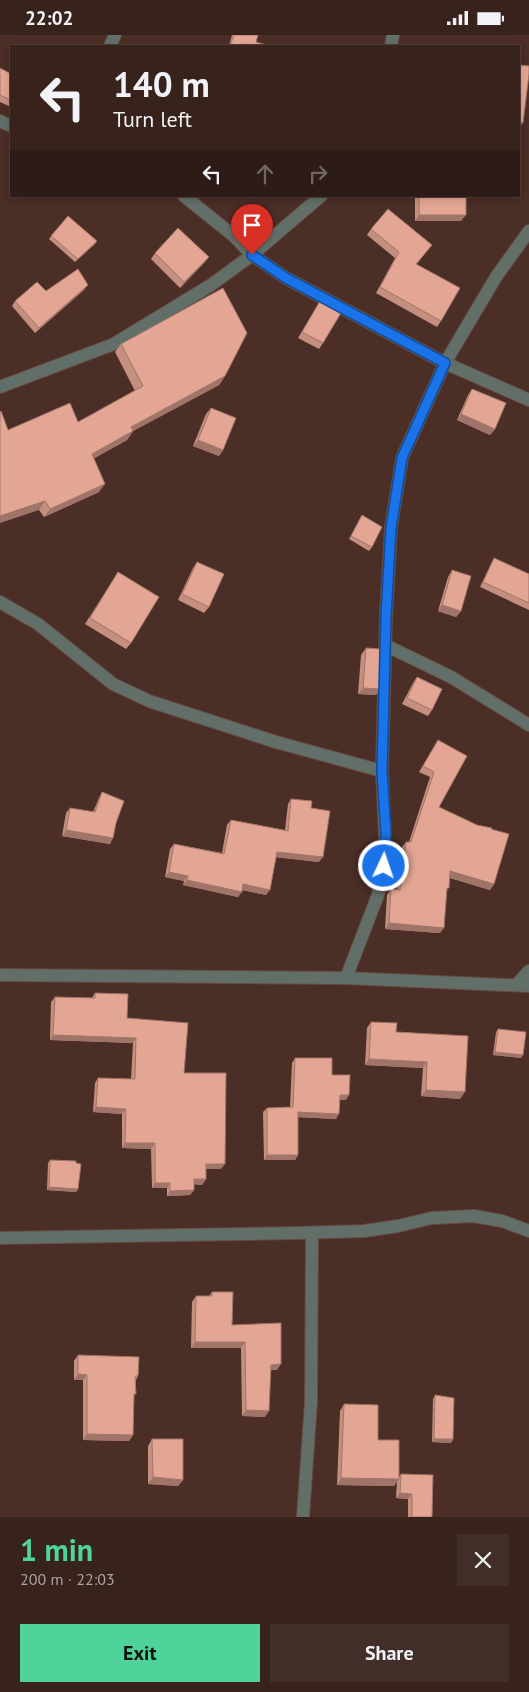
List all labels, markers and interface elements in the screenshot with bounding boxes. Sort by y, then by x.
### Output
text: 22:02 [25,6,73,30]
text: 140 m [113,61,210,107]
icon: left [30,65,95,130]
text: Turn left [113,105,192,133]
icon: left [198,160,226,188]
icon: ahead [251,160,279,188]
icon: right [304,160,332,188]
pin [231,204,273,255]
icon: arrive [238,211,266,239]
position arrow [357,839,409,891]
text: 1 min [20,1530,93,1569]
button: close [457,1534,509,1586]
text: 200 m · 22:03 [20,1569,115,1589]
button: Exit [20,1624,260,1682]
button: Share [270,1624,509,1682]

